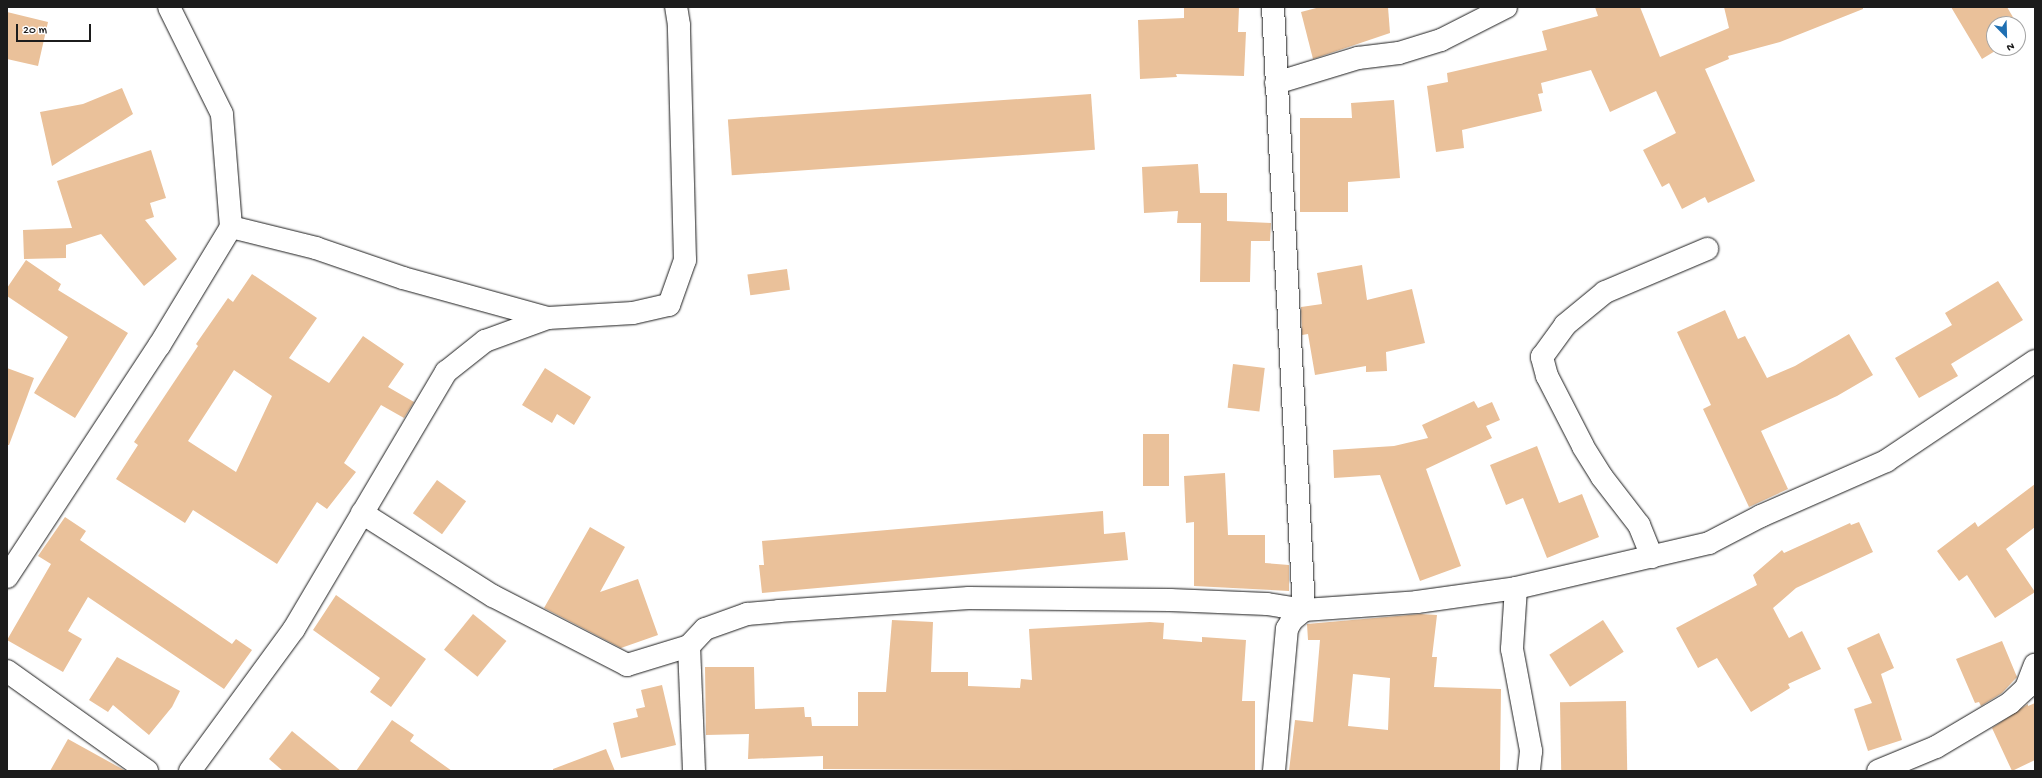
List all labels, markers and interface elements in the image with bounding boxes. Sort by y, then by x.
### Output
scale bar [18,16,93,42]
north arrow [1986,16,2026,56]
text: 20 m [23,24,47,38]
text: N [2005,39,2016,53]

